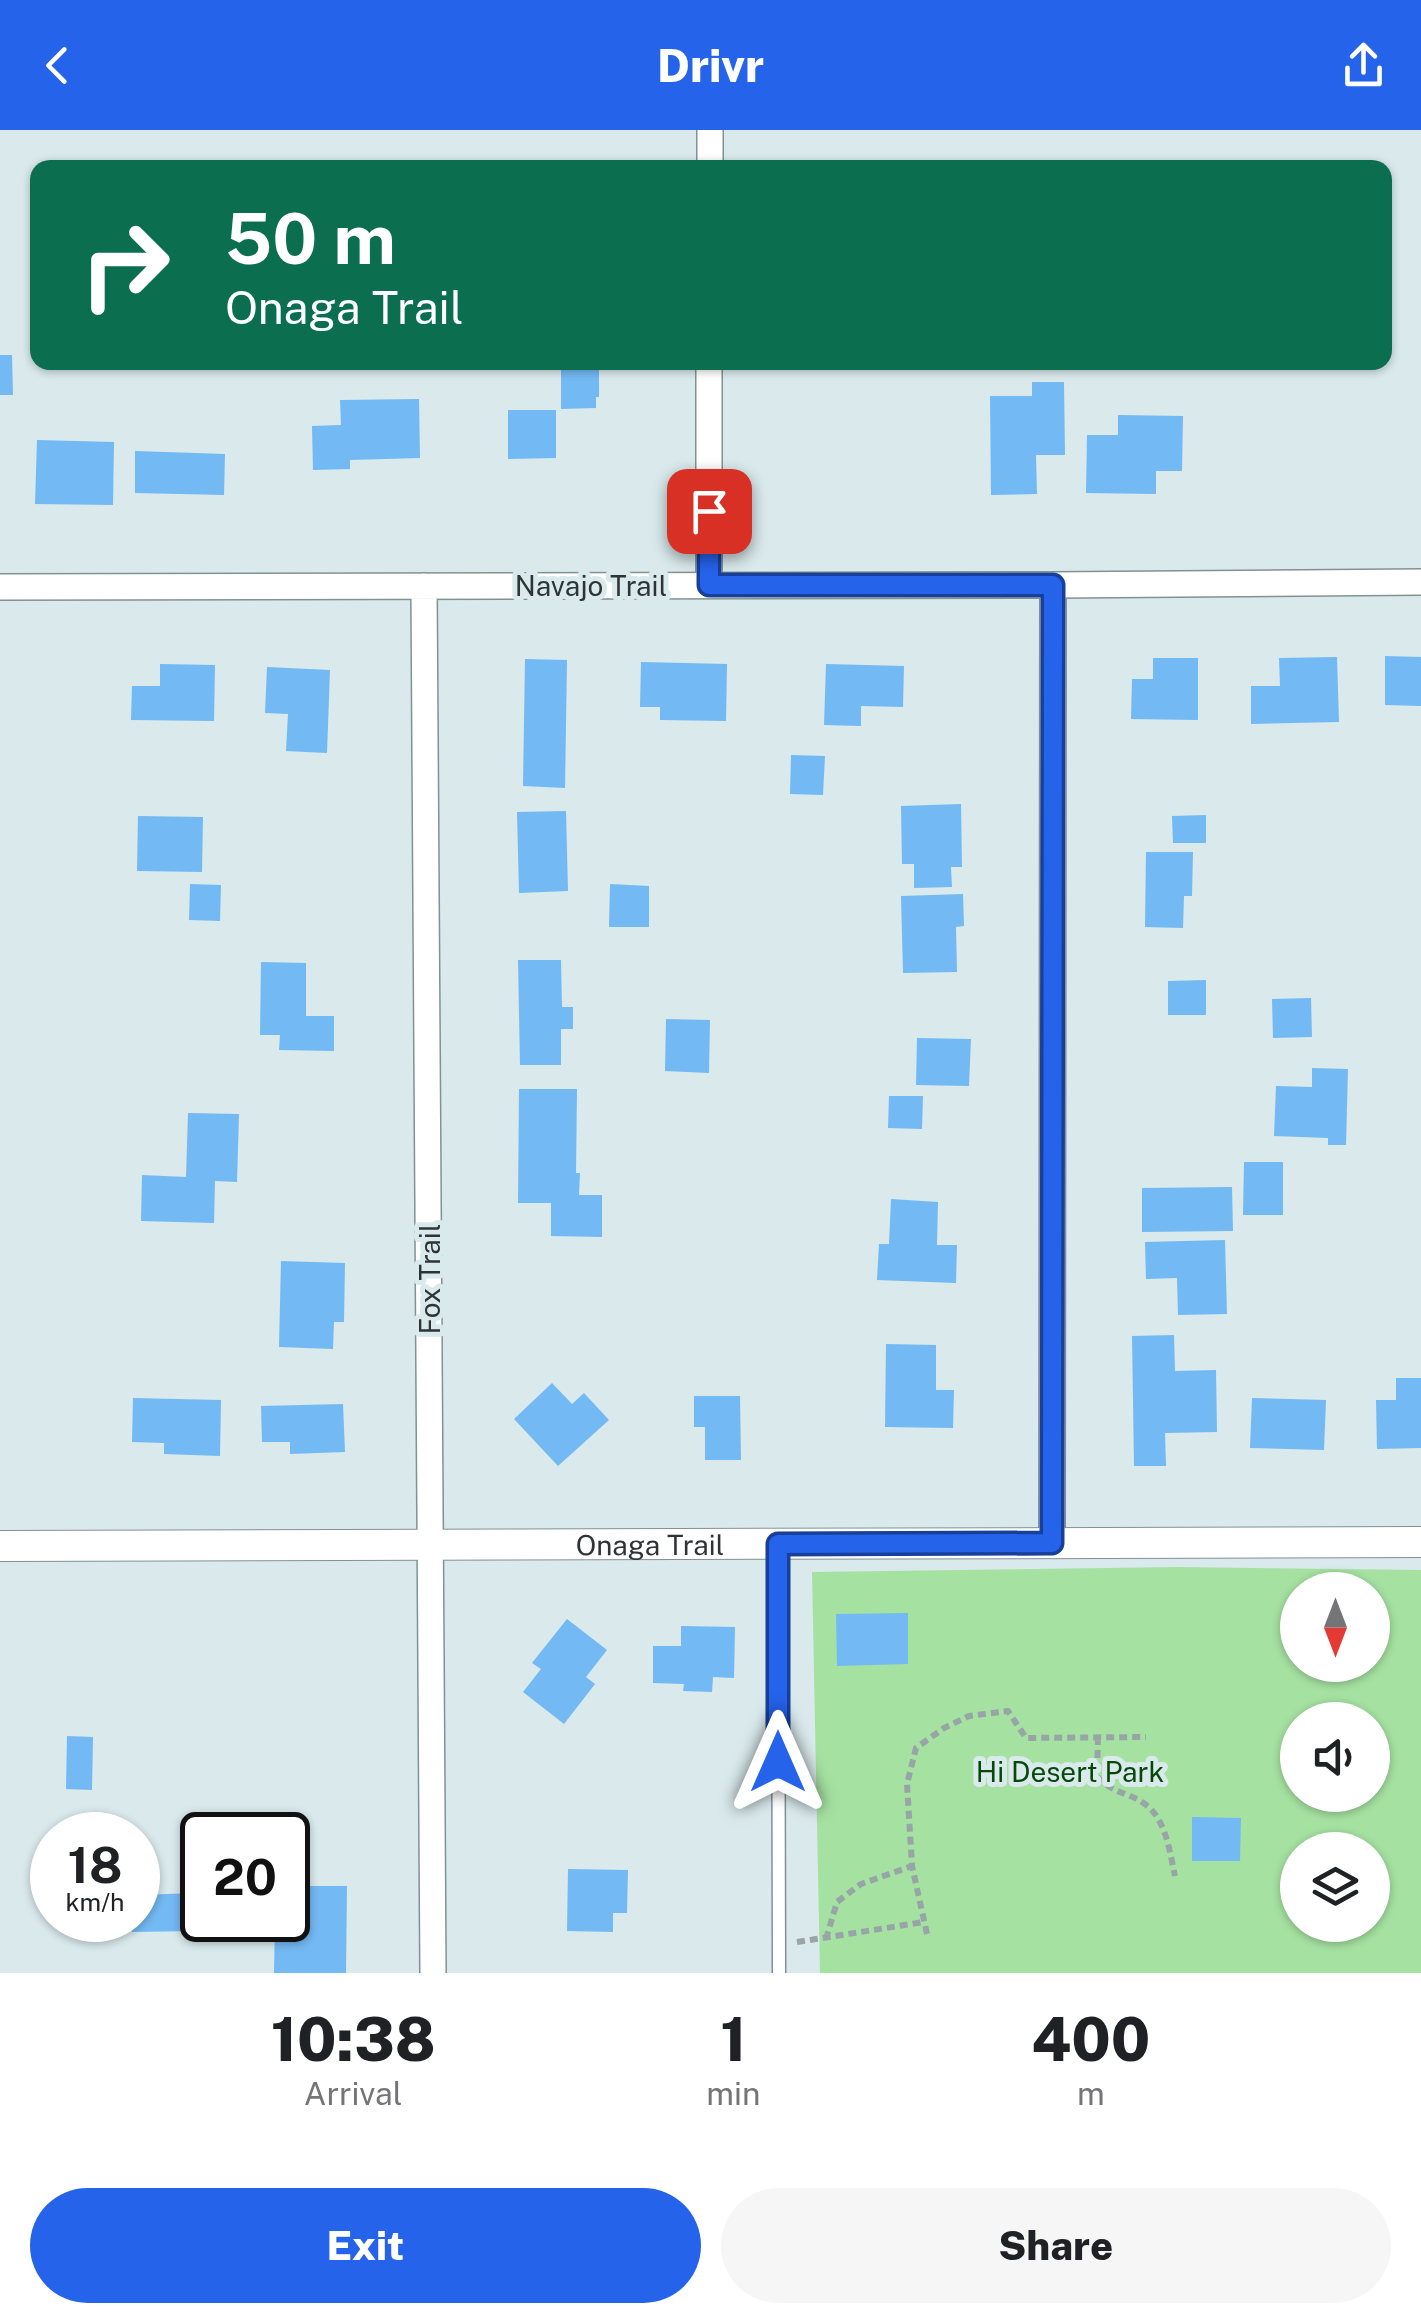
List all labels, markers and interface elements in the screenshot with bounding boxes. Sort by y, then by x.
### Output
icon: back [30,38,85,93]
icon: share [1336,38,1391,93]
text: Drivr [657,39,764,92]
text: 50 m [225,197,396,280]
icon: right [60,200,190,330]
text: Onaga Trail [225,281,464,334]
pin [667,469,752,554]
icon: arrive [682,484,737,539]
street label: Navajo Trail [515,569,667,602]
street label: Fox Trail [413,1224,446,1334]
street label: Onaga Trail [576,1527,724,1561]
north arrow [1280,1572,1390,1682]
map controls [1280,1572,1390,1942]
button: sound [1280,1702,1390,1812]
position arrow [726,1710,830,1814]
park label: Hi Desert Park [976,1755,1164,1788]
speed limit sign: 20 [180,1812,310,1942]
button: layers [1280,1832,1390,1942]
text: 18 [68,1835,122,1894]
text: km/h [66,1887,124,1917]
text: 10:38 [271,2004,436,2075]
text: 1 [720,2004,746,2075]
text: 400 [1031,2004,1150,2075]
text: Arrival [304,2075,403,2112]
text: min [706,2075,760,2112]
text: m [1077,2075,1105,2112]
button: Exit [30,2188,701,2303]
button: Share [721,2188,1391,2303]

